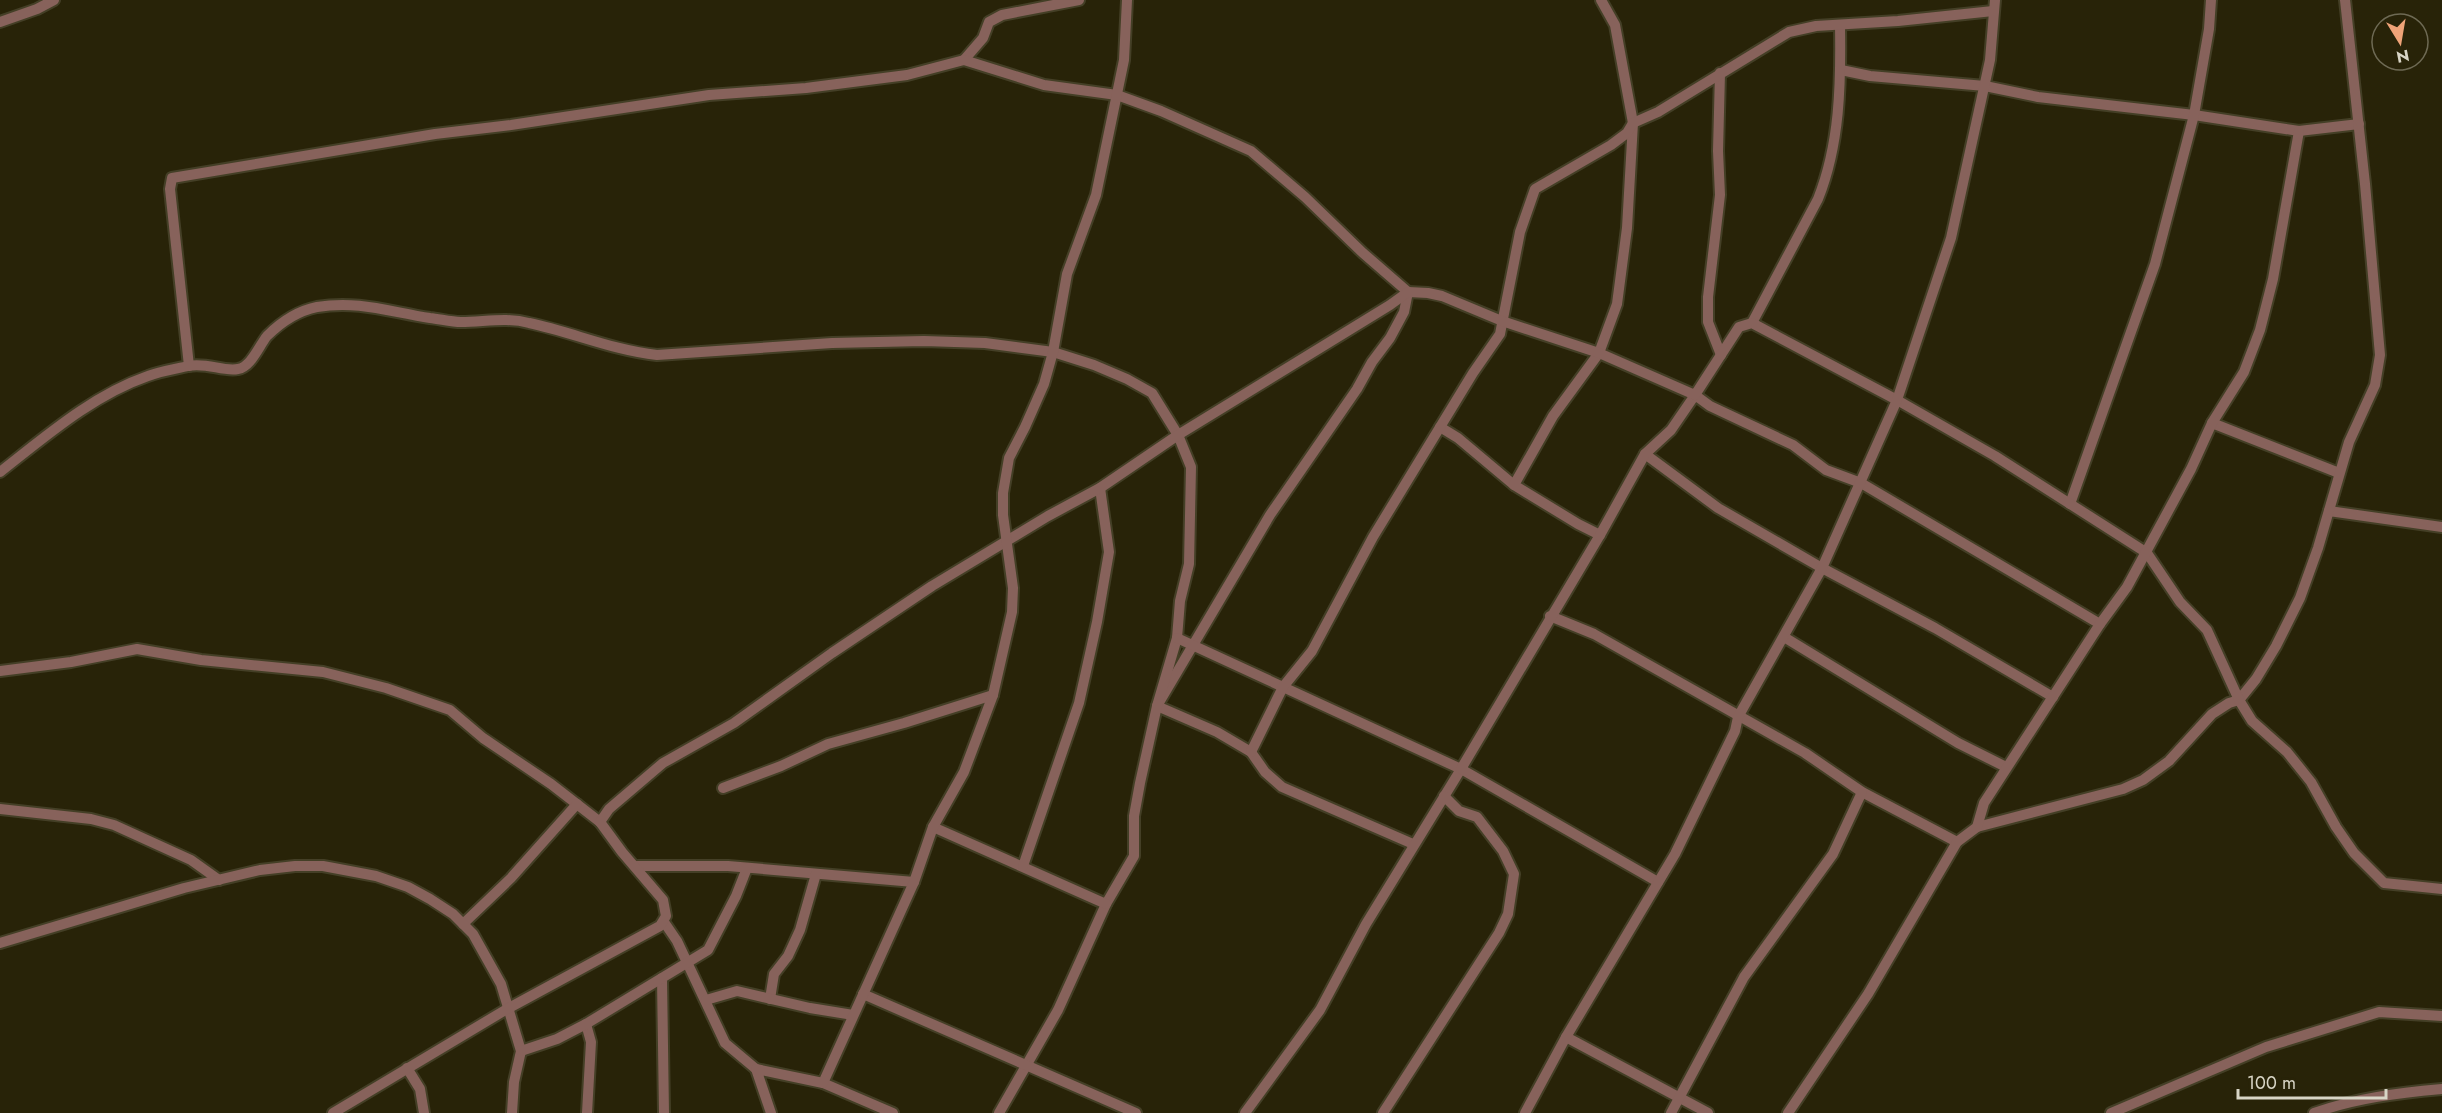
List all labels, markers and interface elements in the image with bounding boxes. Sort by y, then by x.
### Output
north arrow [2370,12,2430,72]
text: N [2394,44,2411,69]
scale bar [2238,1062,2386,1100]
text: 100 m [2247,1070,2296,1096]

